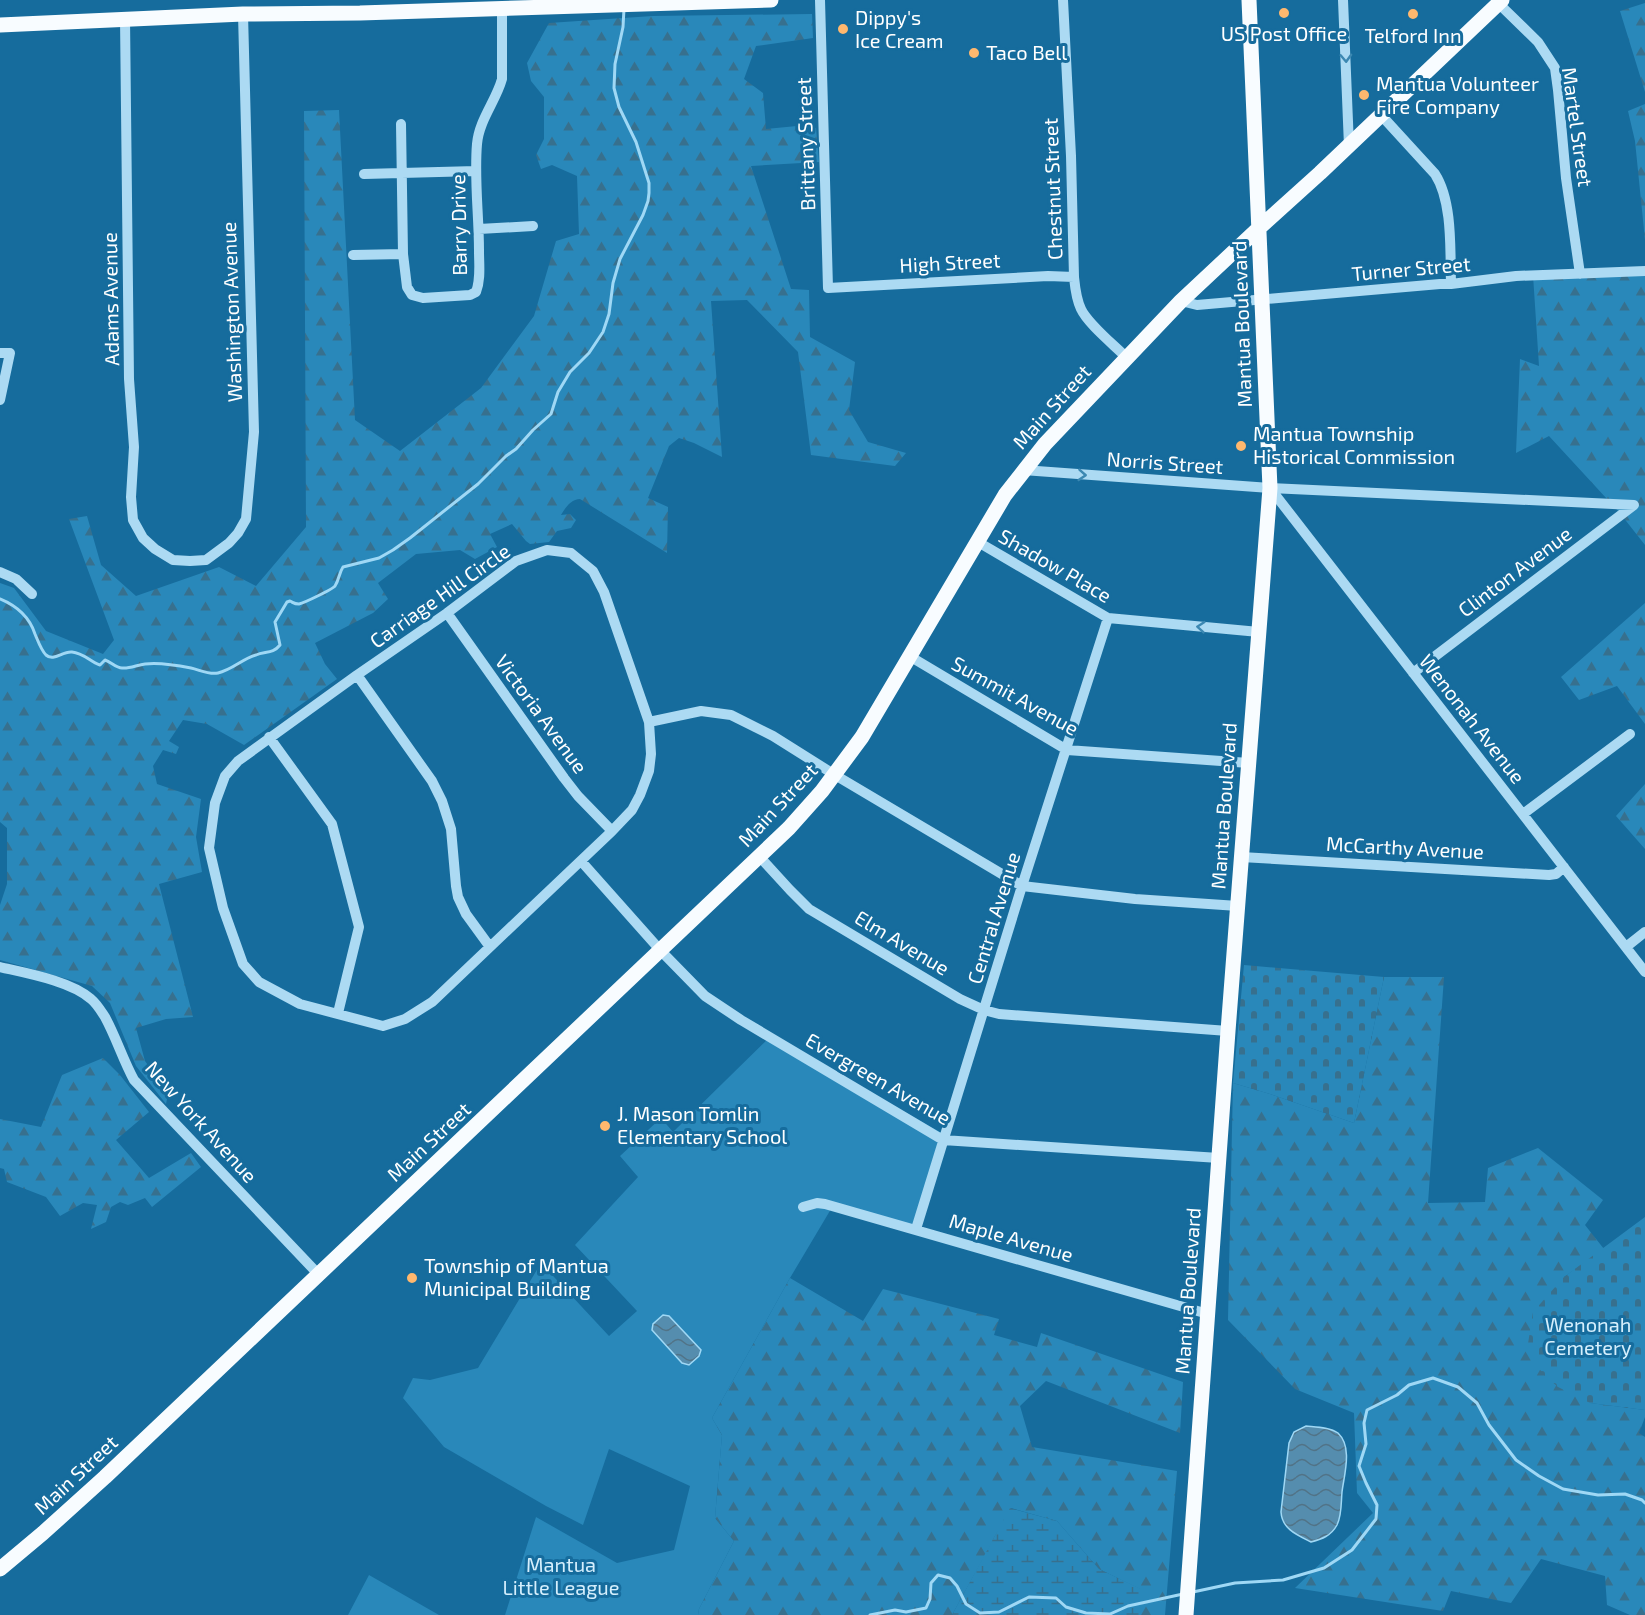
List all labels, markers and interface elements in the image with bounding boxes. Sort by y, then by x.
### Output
place label: Dippy's Ice Cream [855,5,943,52]
marker: US Post Office [1277,6,1291,20]
marker: Telford Inn [1406,7,1420,21]
place label: US Post Office [1221,21,1347,45]
marker: Dippy's Ice Cream [836,22,850,36]
place label: Telford Inn [1365,23,1462,47]
place label: Taco Bell [986,40,1067,64]
marker: Taco Bell [967,46,981,60]
one-way arrow [1339,54,1352,63]
street label: Martel Street [1558,66,1598,189]
place label: Mantua Volunteer Fire Company [1376,71,1539,118]
street label: Brittany Street [791,77,819,211]
marker: Mantua Volunteer Fire Company [1357,88,1371,102]
street label: Chestnut Street [1038,117,1066,261]
street label: Barry Drive [445,174,471,276]
street label: Washington Avenue [216,221,246,403]
street label: Adams Avenue [97,232,123,366]
street label: Mantua Boulevard [1226,240,1256,408]
street label: High Street [899,247,1001,277]
street label: Turner Street [1350,251,1472,285]
street label: Main Street [1007,359,1096,453]
place label: Mantua Township Historical Commission [1253,421,1455,468]
marker: Mantua Township Historical Commission [1234,439,1248,453]
street label: Norris Street [1106,446,1224,478]
one-way arrow [1077,468,1086,481]
street label: Clinton Avenue [1453,521,1576,622]
street label: Shadow Place [995,523,1116,607]
street label: Carriage Hill Circle [365,538,514,652]
one-way arrow [1196,621,1205,634]
street label: Victoria Avenue [491,649,593,777]
street label: Wenonah Avenue [1415,649,1531,788]
street label: Summit Avenue [948,650,1083,740]
street label: Mantua Boulevard [1205,722,1241,890]
street label: Main Street [733,757,822,851]
street label: McCarthy Avenue [1325,831,1485,863]
street label: Central Avenue [962,849,1025,987]
street label: Elm Avenue [851,905,954,980]
street label: Evergreen Avenue [802,1027,955,1129]
street label: New York Avenue [141,1056,263,1187]
street label: Main Street [382,1096,475,1186]
place label: J. Mason Tomlin Elementary School [617,1101,787,1148]
marker: J. Mason Tomlin Elementary School [598,1119,612,1133]
street label: Mantua Boulevard [1169,1207,1205,1375]
street label: Maple Avenue [947,1208,1076,1266]
place label: Township of Mantua Municipal Building [424,1253,609,1300]
marker: Township of Mantua Municipal Building [405,1271,419,1285]
park label: Wenonah Cemetery [1544,1312,1632,1359]
street label: Main Street [29,1429,122,1519]
park label: Mantua Little League [503,1552,619,1599]

